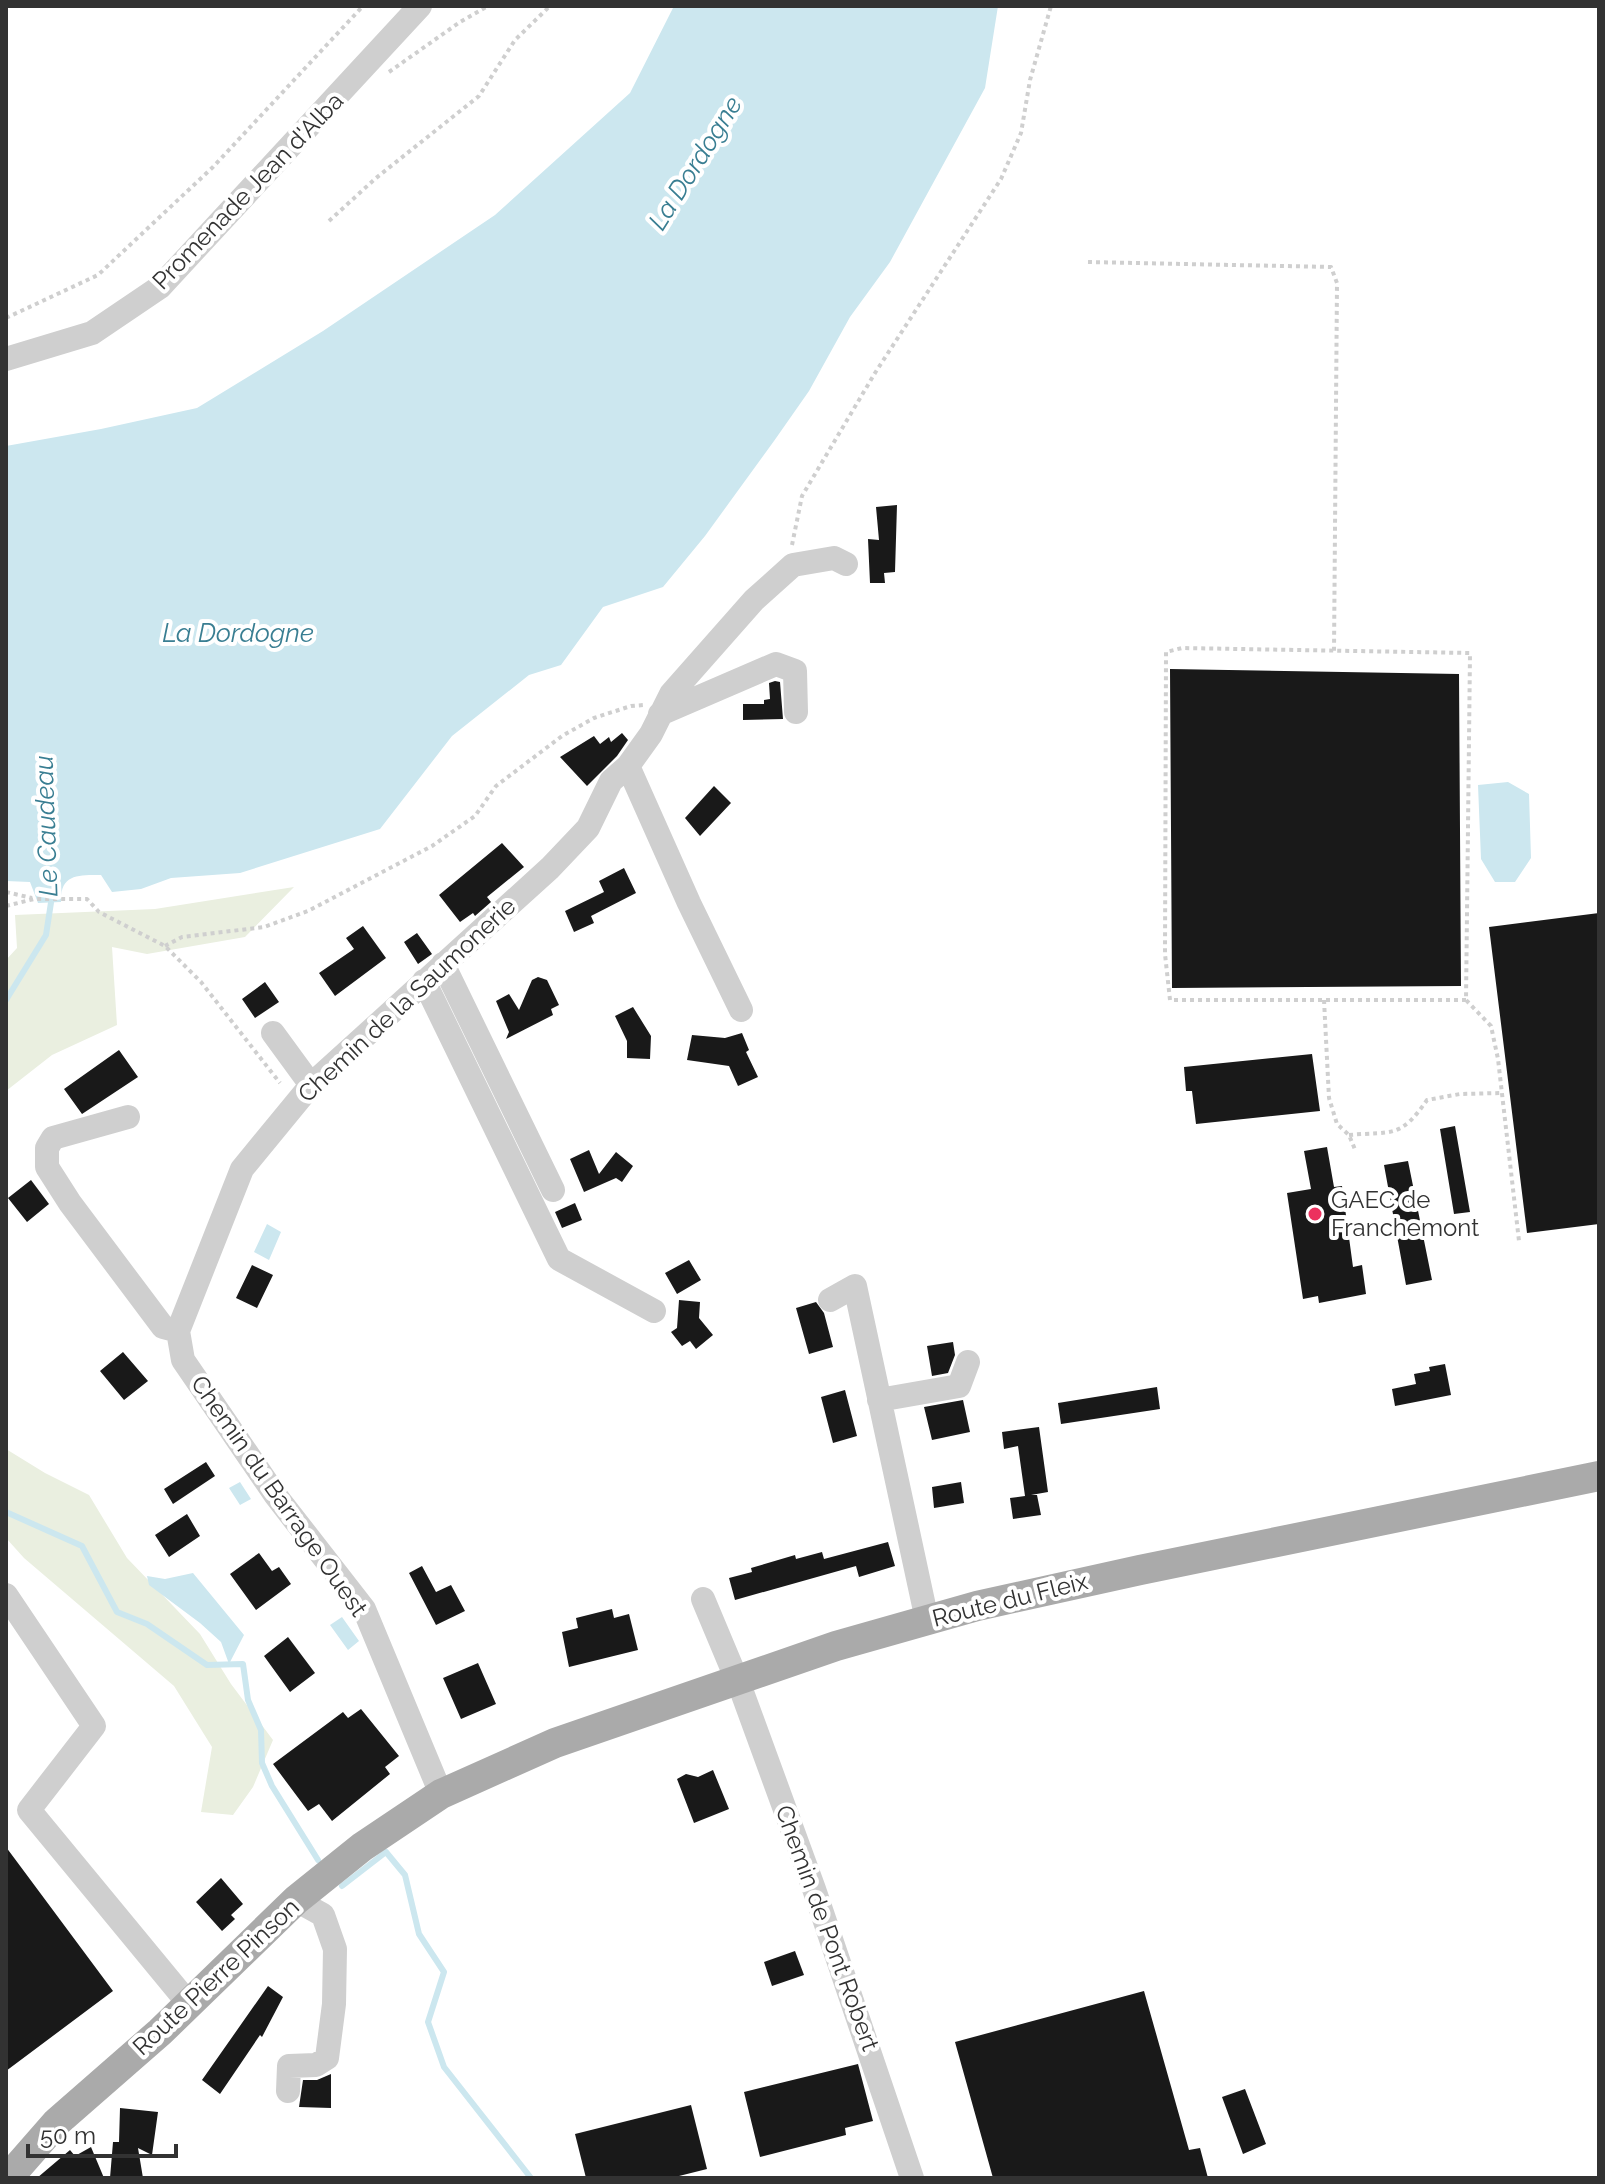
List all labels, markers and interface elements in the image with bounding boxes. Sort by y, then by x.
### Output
street label: Promenade Jean d'Alba [146,86,349,295]
water label: La Dordogne [642,91,748,235]
water label: La Dordogne [162,618,314,648]
water label: Le Caudeau [29,755,63,897]
street label: Chemin de la Saumonerie [292,891,521,1108]
place label: GAEC de Franchemont [1331,1185,1479,1242]
marker: GAEC de Franchemont [1306,1205,1324,1223]
street label: Chemin du Barrage Ouest [185,1370,374,1622]
street label: Route du Fleix [929,1566,1091,1633]
street label: Chemin de Pont Robert [770,1801,885,2054]
street label: Route Pierre Pinson [126,1892,305,2061]
scale bar [28,2108,176,2158]
text: 50 m [40,2121,96,2150]

